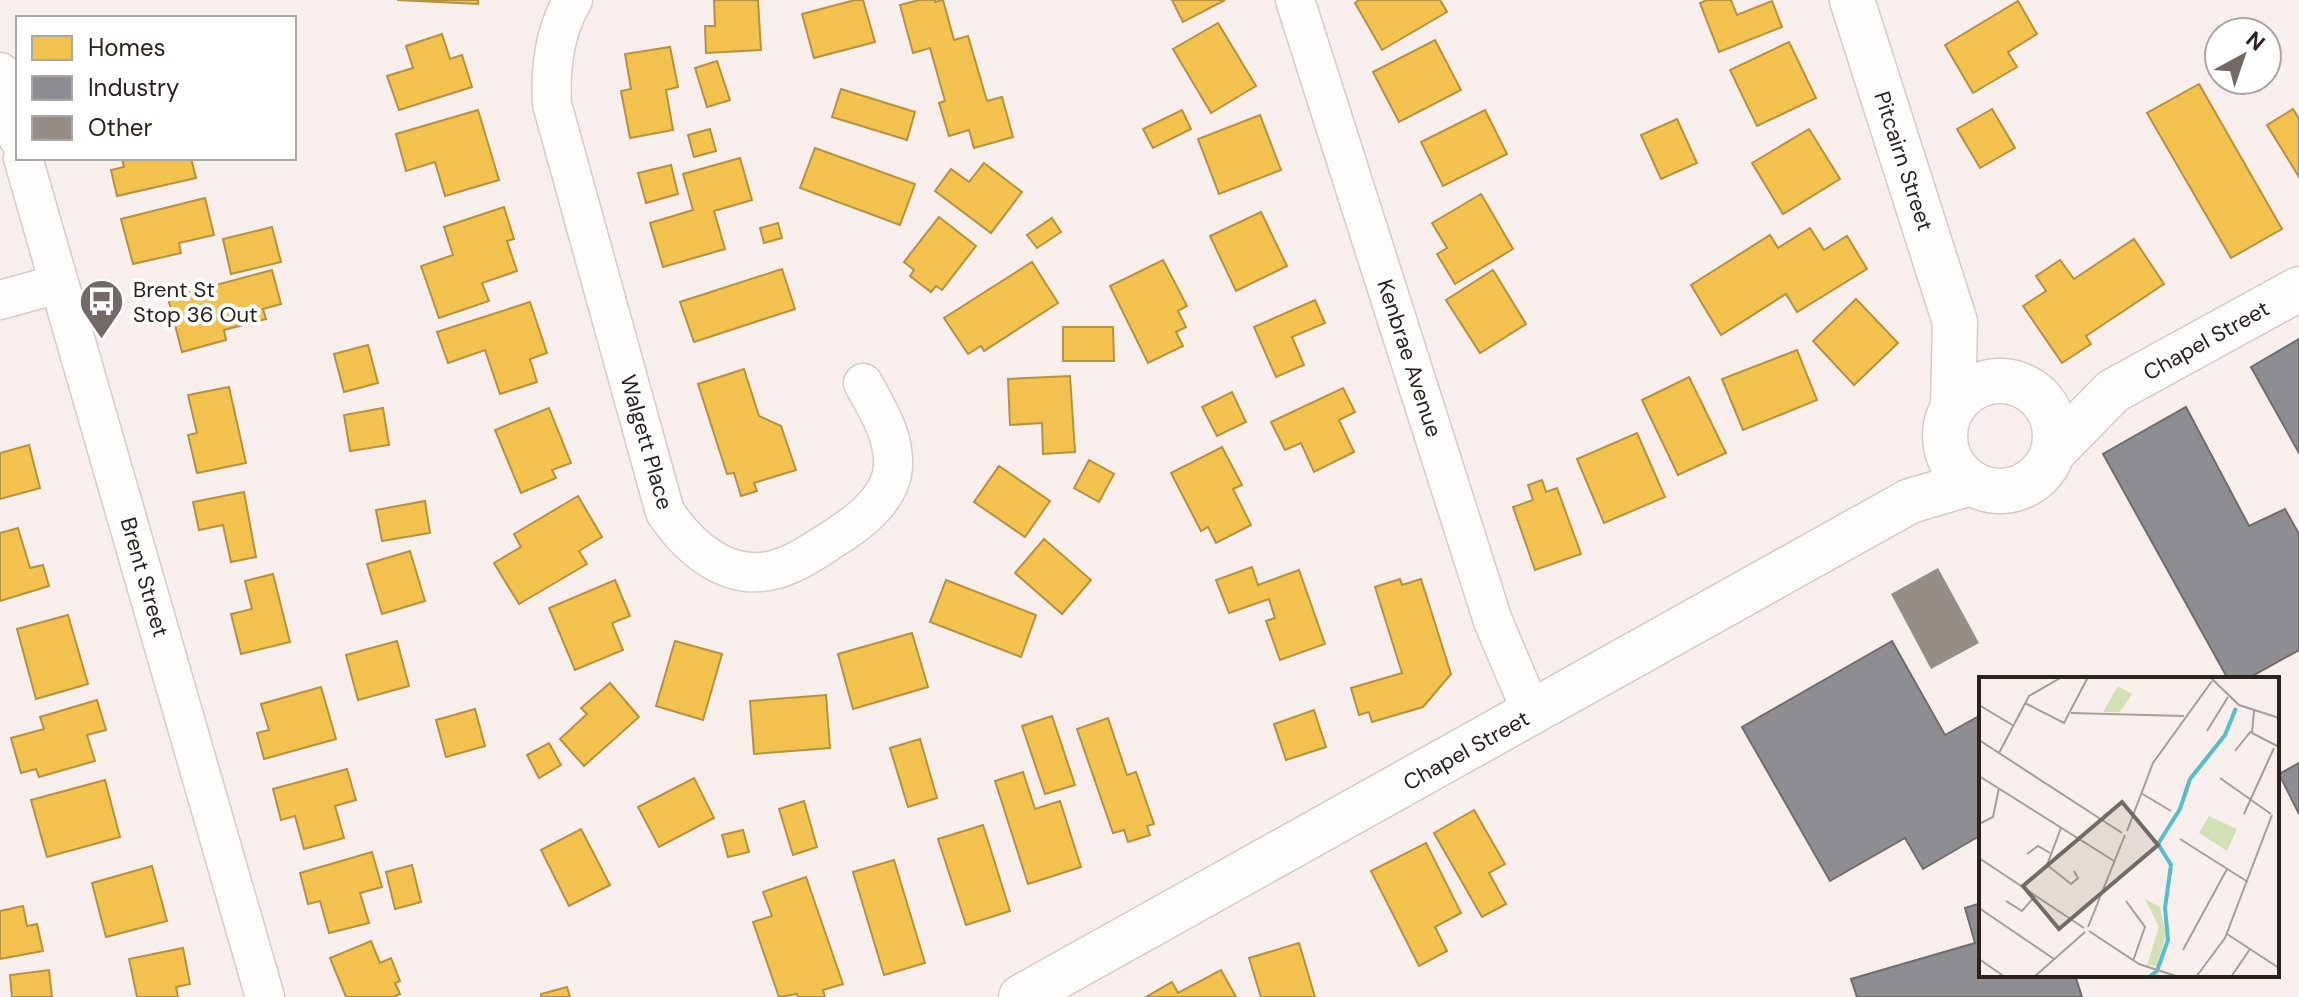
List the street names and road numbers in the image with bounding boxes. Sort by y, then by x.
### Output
street label: Pitcairn Street [1867,88,1940,235]
street label: Kenbrae Avenue [1370,276,1449,441]
street label: Chapel Street [2138,294,2274,387]
street label: Walgett Place [613,371,680,513]
street label: Brent Street [114,514,175,640]
street label: Chapel Street [1398,704,1534,797]

